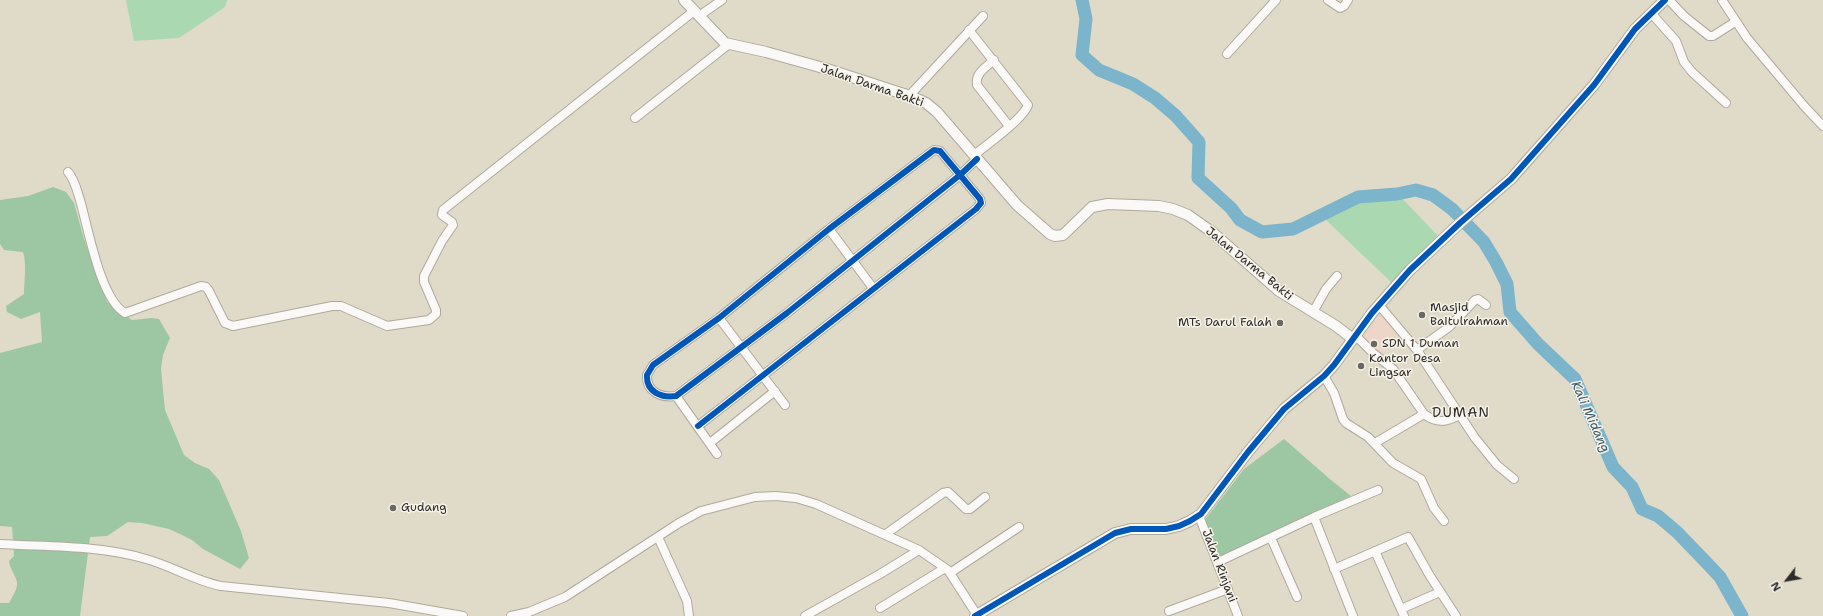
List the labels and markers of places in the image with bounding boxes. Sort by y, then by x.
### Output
place label: Masjid Baitulrahman [1430,301,1508,329]
marker: Masjid Baitulrahman [1417,310,1427,320]
place label: MTs Darul Falah [1178,316,1272,330]
marker: MTs Darul Falah [1275,318,1285,328]
place label: SDN 1 Duman [1382,337,1459,351]
marker: SDN 1 Duman [1369,339,1379,349]
place label: Kantor Desa Lingsar [1369,352,1441,380]
marker: Kantor Desa Lingsar [1356,361,1366,371]
place label: Gudang [401,501,447,515]
marker: Gudang [388,503,398,513]

